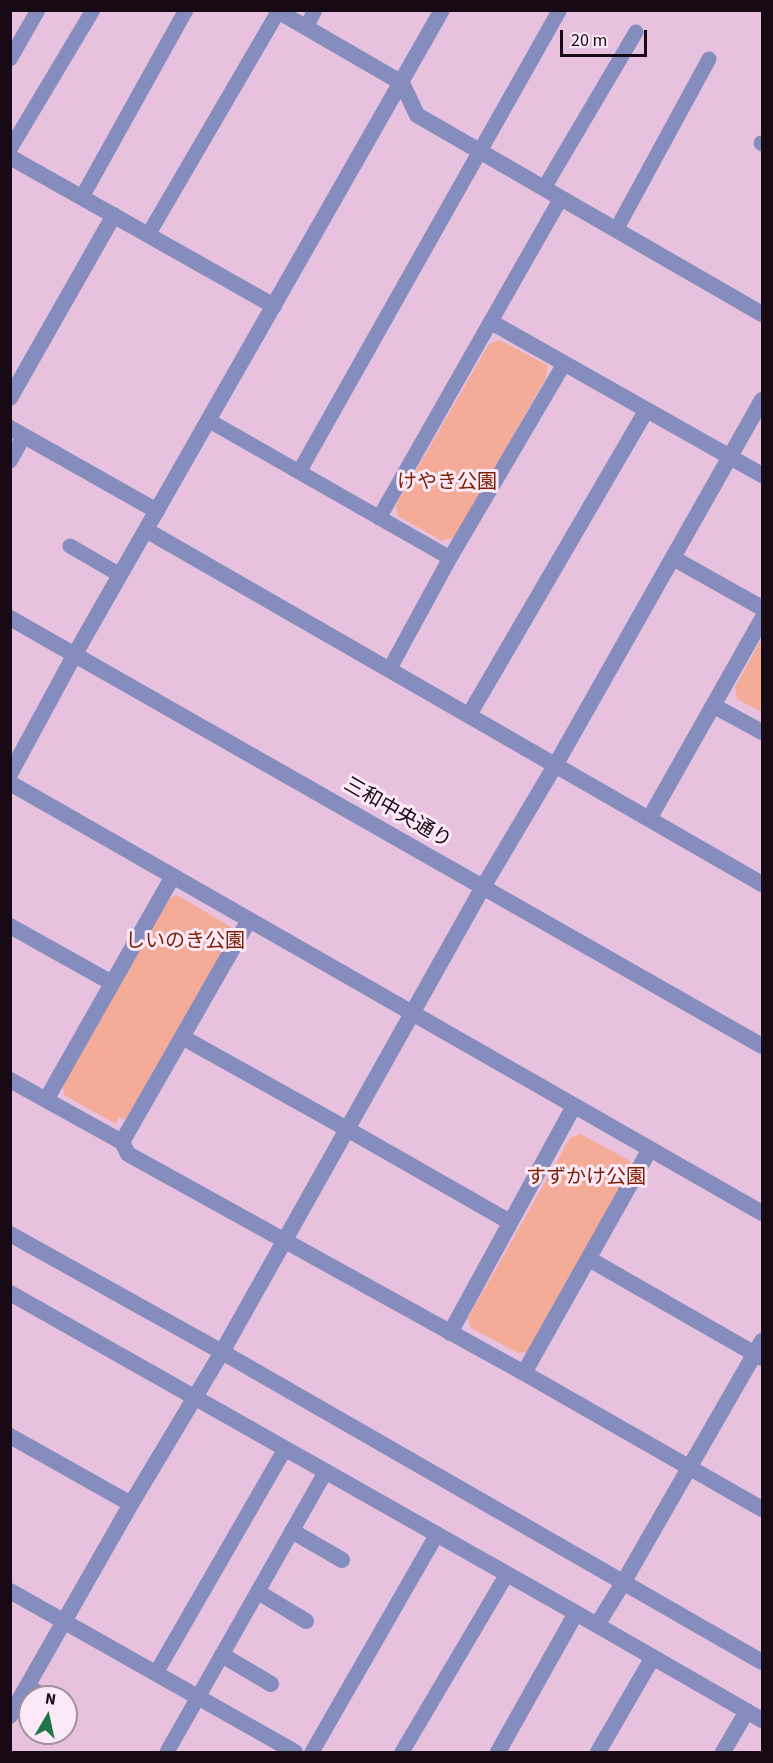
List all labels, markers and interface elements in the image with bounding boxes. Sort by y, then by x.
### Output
scale bar [563,18,650,56]
text: 20 m [571,28,607,53]
park label: けやき公園 [397,472,497,496]
street label: 三和中央通り [339,774,455,854]
park label: しいのき公園 [125,931,245,955]
park label: すずかけ公園 [526,1167,646,1191]
north arrow [18,1685,78,1745]
text: N [44,1687,57,1711]

